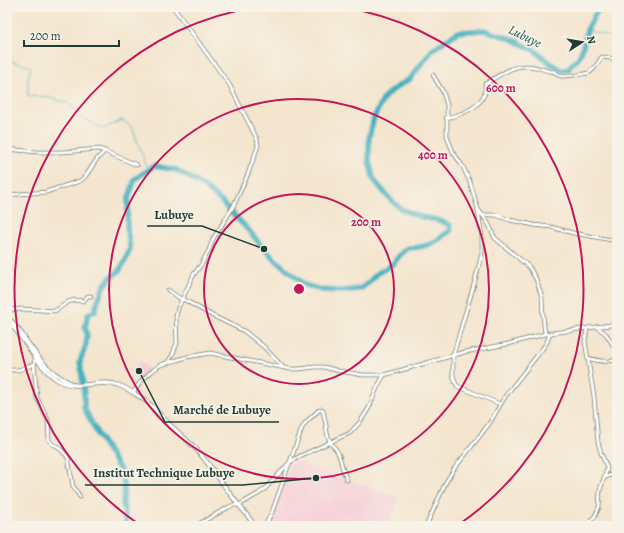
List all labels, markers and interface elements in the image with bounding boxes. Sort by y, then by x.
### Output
water label: Lubuye [506,21,545,51]
scale bar [24,22,119,48]
north arrow [562,22,602,62]
text: 200 m [30,28,61,44]
text: N [583,35,599,46]
text: 600 m [486,80,516,96]
text: 400 m [418,147,448,163]
callout: Lubuye [147,201,202,226]
text: Lubuye [154,206,194,223]
text: 200 m [351,214,381,230]
centre of rings [292,282,306,296]
callout: Marché de Lubuye [165,397,279,422]
text: Marché de Lubuye [173,401,271,418]
callout: Institut Technique Lubuye [85,460,243,485]
text: Institut Technique Lubuye [93,464,235,481]

